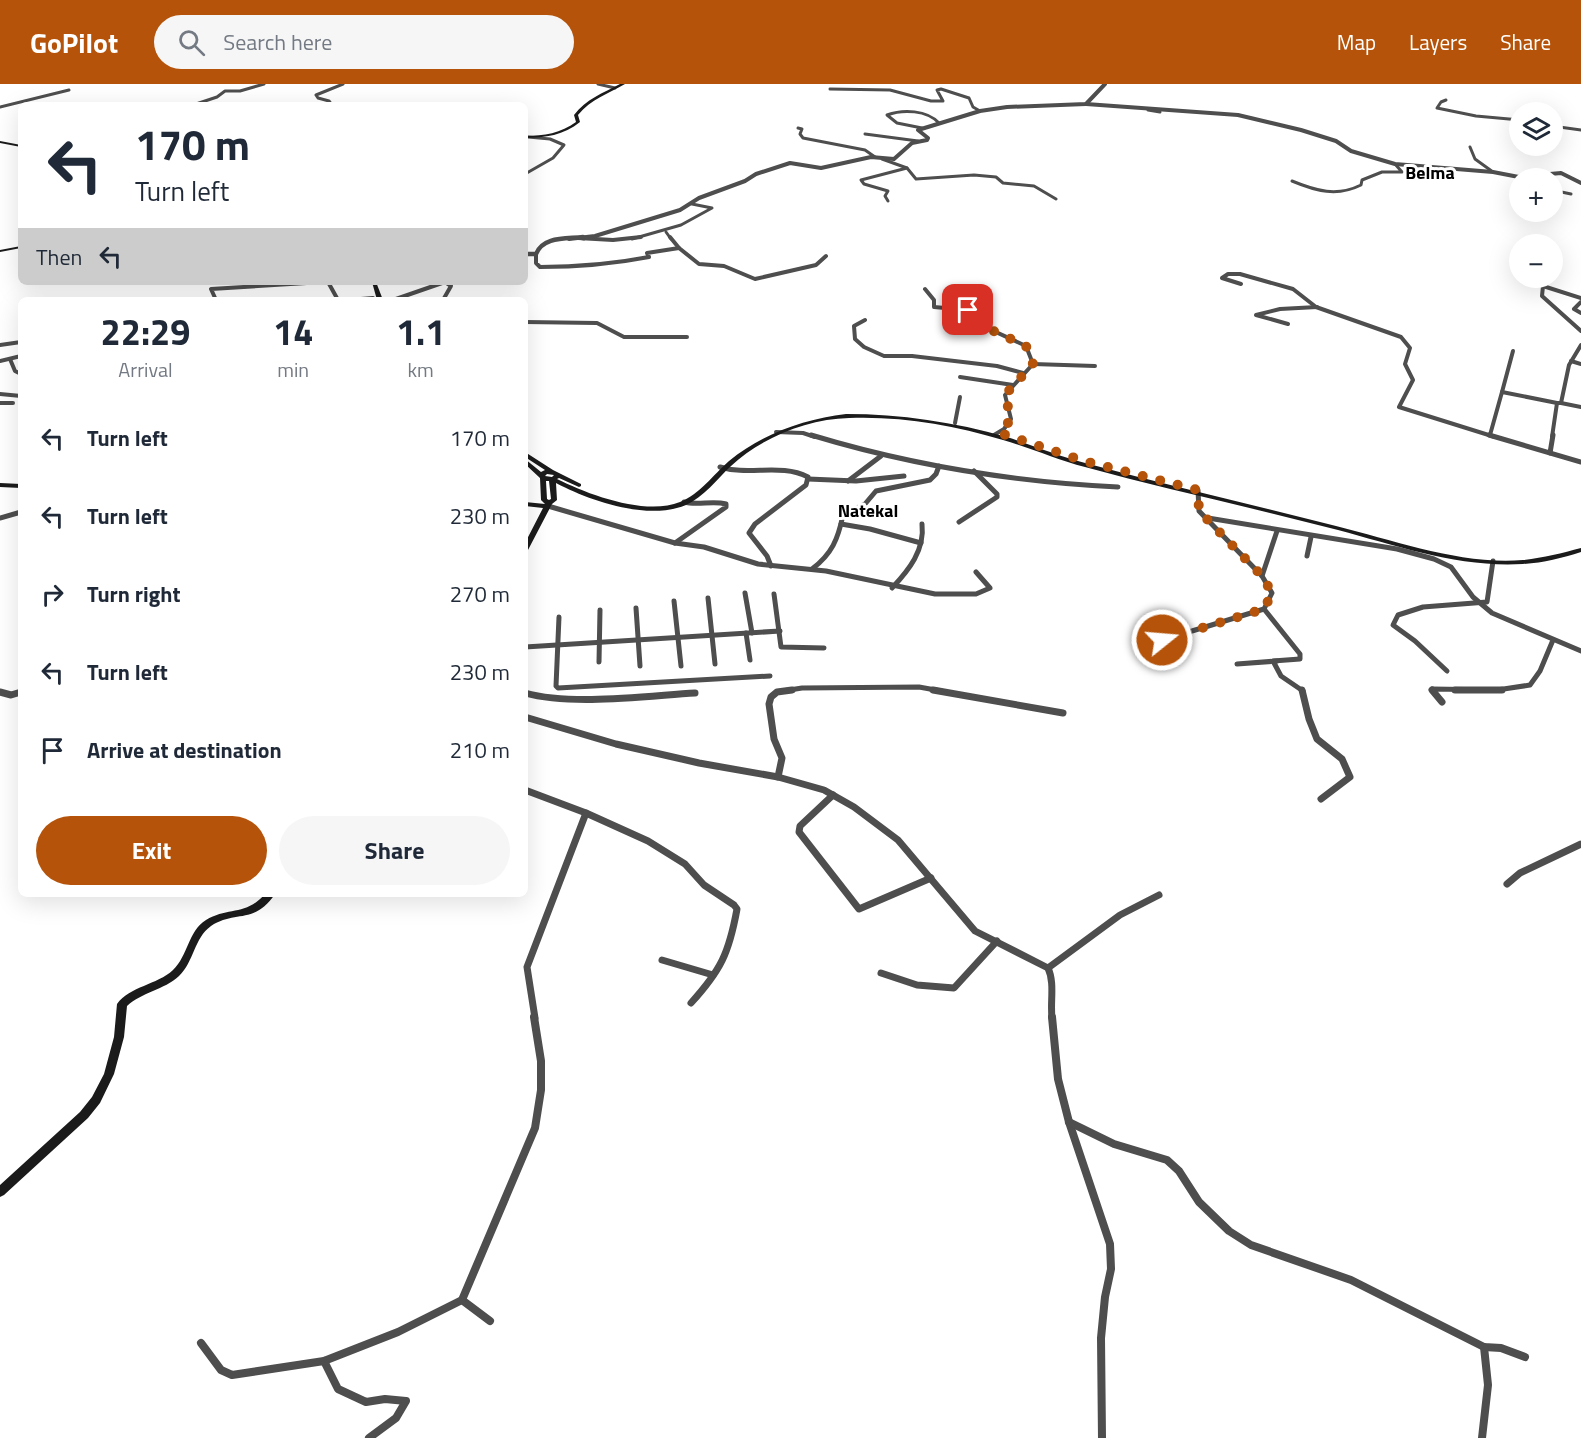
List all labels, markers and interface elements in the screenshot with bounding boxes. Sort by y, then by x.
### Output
search box [154,15,574,69]
text: GoPilot [30,21,118,64]
text: Search here [223,25,332,59]
icon: search [175,26,208,59]
text: Map [1337,26,1376,58]
text: Layers [1409,26,1467,58]
text: Share [1500,26,1551,58]
map controls [1509,102,1563,288]
button: layers [1509,102,1563,156]
text: 170 m [135,112,250,176]
icon: left [36,126,114,204]
district label: Belma [1405,159,1455,186]
button: + [1509,168,1563,222]
text: Turn left [135,170,229,211]
button: − [1509,234,1563,288]
text: Then [36,240,82,274]
icon: left [94,240,127,273]
pin [942,284,993,335]
icon: arrive [951,293,984,326]
text: 22:29 [101,304,190,359]
text: 14 [273,304,313,359]
text: 1.1 [396,304,445,359]
text: Arrival [118,354,173,385]
text: min [277,354,309,385]
text: km [407,354,434,385]
text: Turn left [87,421,168,455]
text: 170 m [450,421,510,455]
icon: left [36,422,69,455]
district label: Natekal [838,497,898,524]
text: Turn left [87,499,168,533]
text: 230 m [450,499,510,533]
icon: left [36,500,69,533]
text: Turn right [87,577,181,611]
text: 270 m [450,577,510,611]
icon: right [36,578,69,611]
position arrow [1130,608,1194,672]
text: Turn left [87,655,168,689]
text: 230 m [450,655,510,689]
icon: left [36,656,69,689]
text: Arrive at destination [87,733,282,767]
text: 210 m [450,733,510,767]
icon: arrive [36,734,69,767]
button: Exit [36,816,267,885]
button: Share [279,816,510,885]

